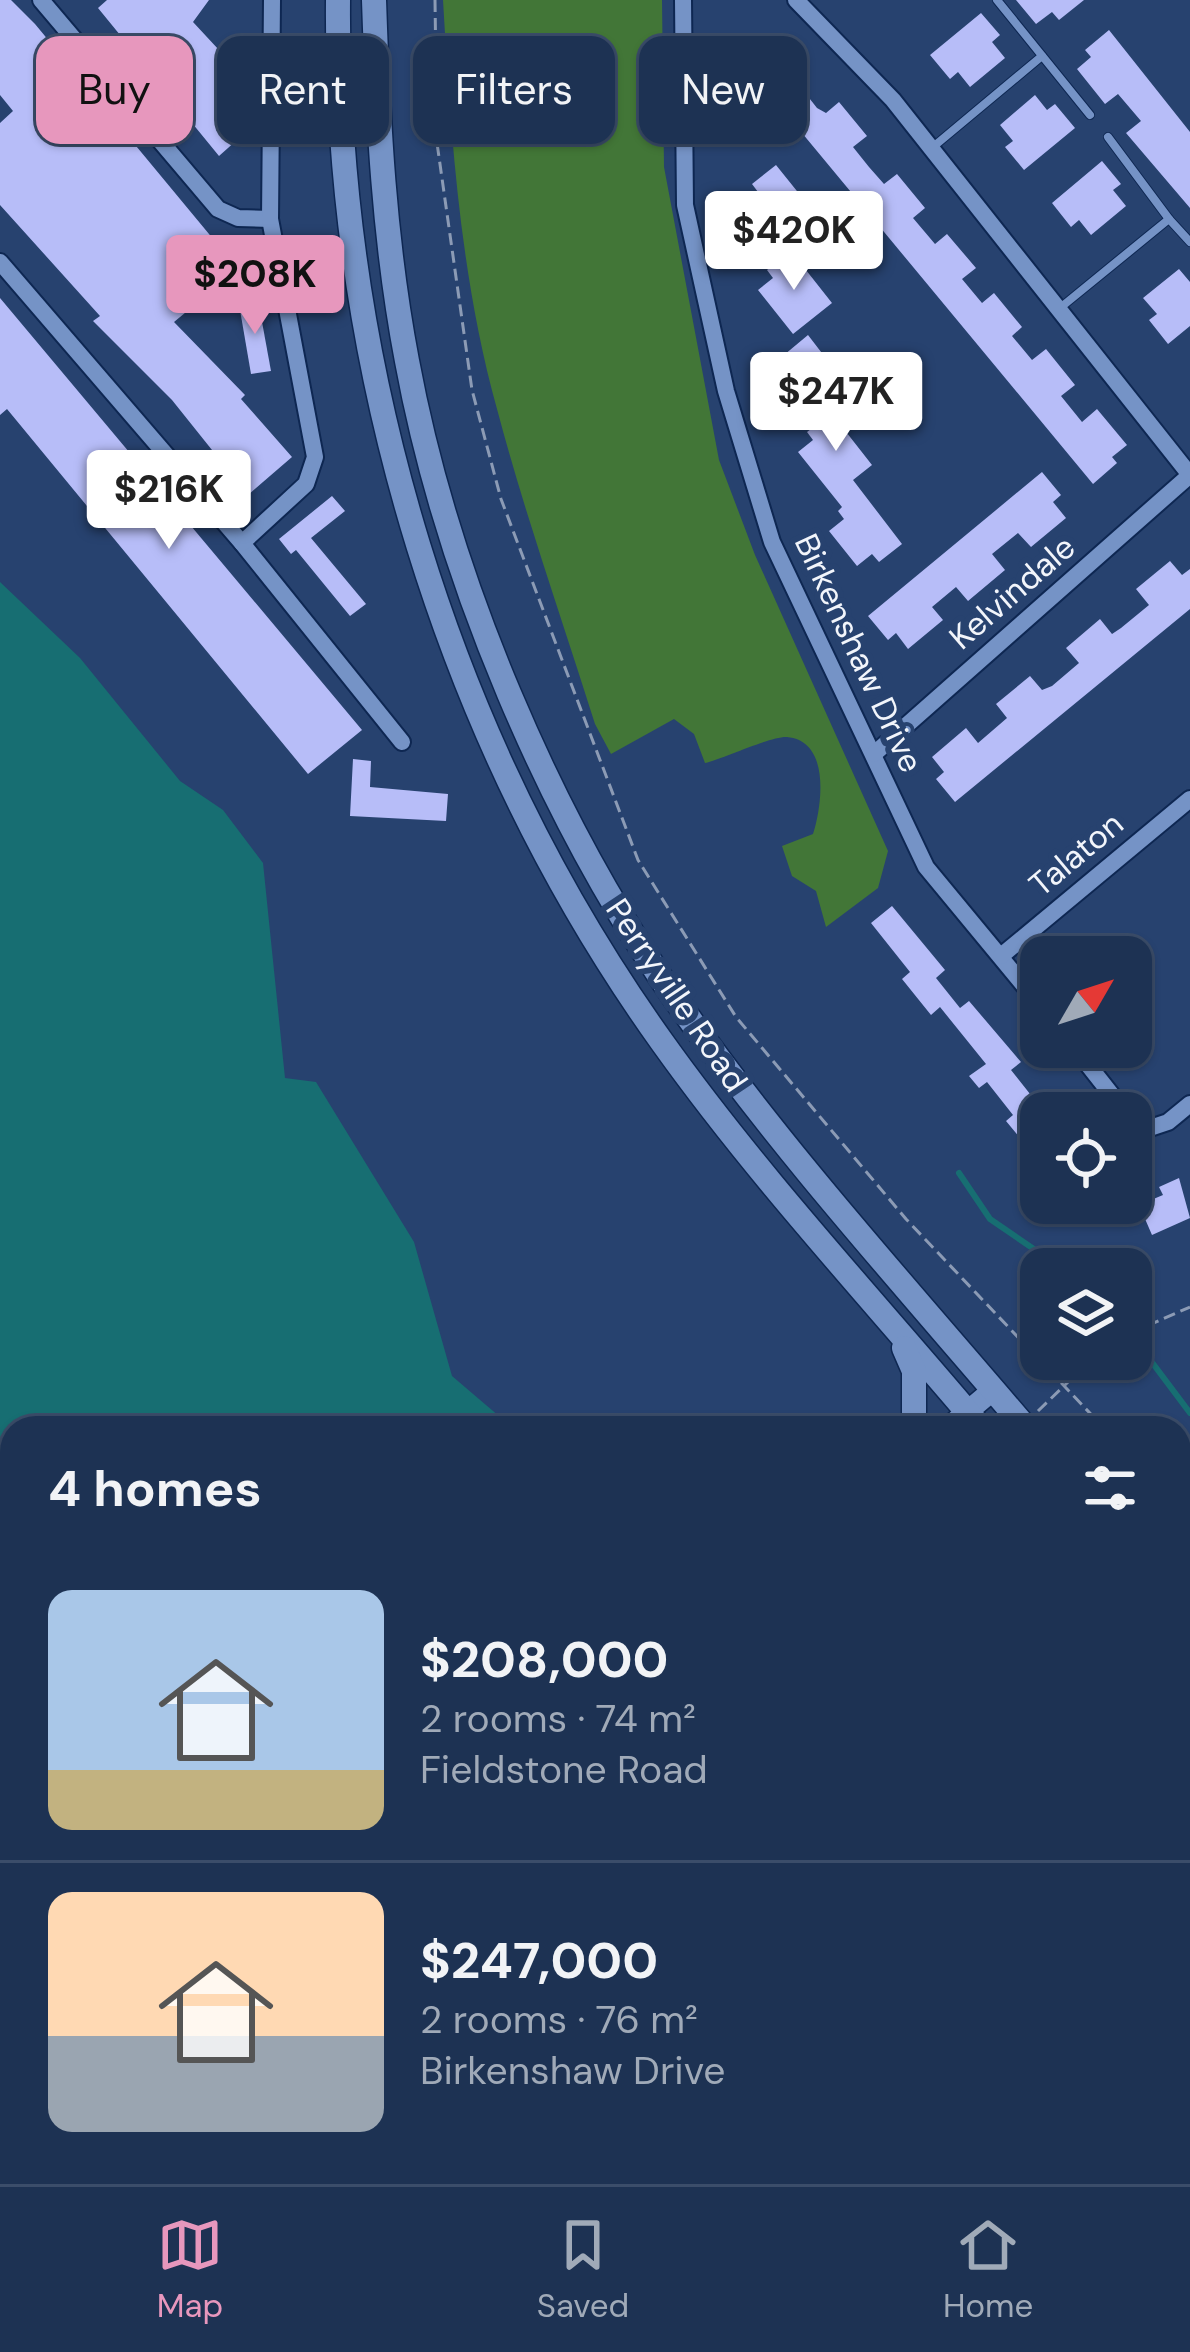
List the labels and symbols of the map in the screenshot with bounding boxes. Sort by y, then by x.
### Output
pin: $420K [710,191,878,293]
pin: $208K [171,235,339,337]
pin: $247K [752,352,920,454]
pin: $216K [85,450,253,552]
street label: Kelvindale [940,525,1084,659]
street label: Birkenshaw Drive [785,527,933,779]
street label: Talaton [1020,802,1132,906]
street label: Perryville Road [597,890,757,1100]
north arrow [1020,936,1152,1068]

